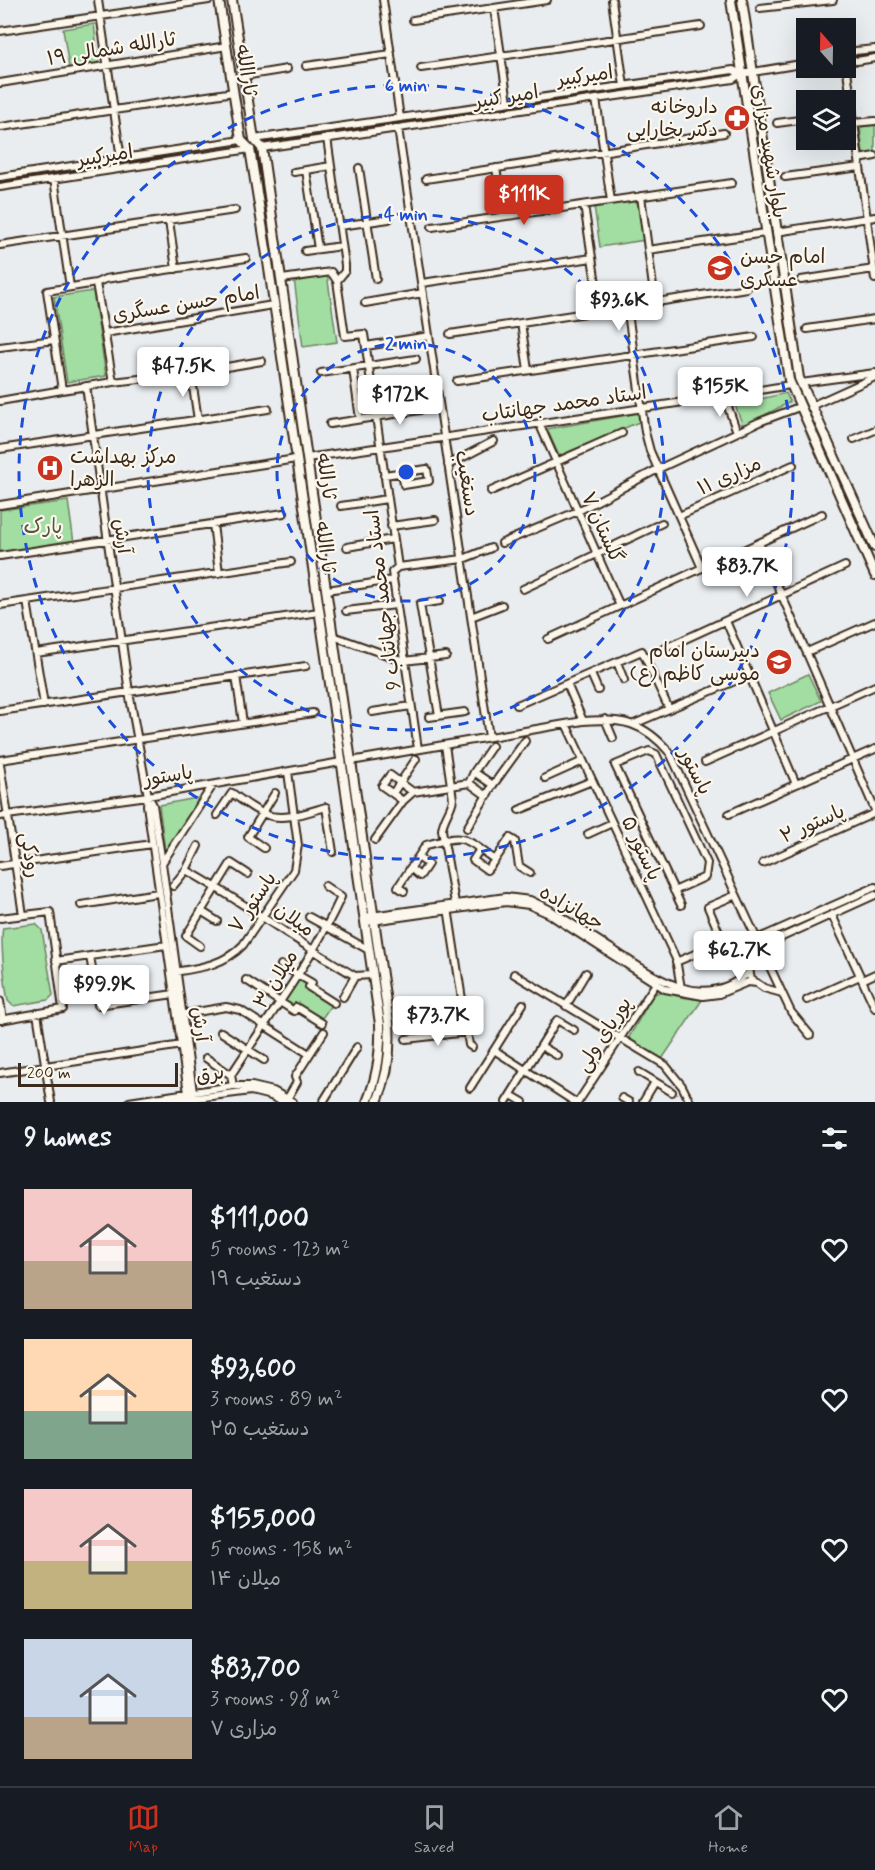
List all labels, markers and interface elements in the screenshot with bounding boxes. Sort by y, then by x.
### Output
north arrow [796,18,856,78]
map controls [796,18,856,150]
street label: ثارالله شمالی ۱۹ [45,26,179,73]
street label: ثاراالله [228,42,263,99]
street label: امیرکبیر [554,59,615,94]
text: 6 min [385,74,427,98]
street label: امیر کبیر [470,79,541,116]
street label: بلوار شهید مزاری [745,82,792,220]
button: layers [796,90,856,150]
place label: داروخانه دکتر بخارایی [627,94,718,144]
pharmacy icon: داروخانه دکتر بخارایی [722,103,752,133]
street label: امیرکبیر [73,139,135,175]
pin: $111K [482,175,566,226]
text: $111K [498,181,550,208]
text: 4 min [384,203,428,227]
place label: امام حسن عسکری [740,244,826,294]
school or university icon: امام حسن عسکری [705,253,735,283]
street label: امام حسن عسگری [111,280,262,329]
pin: $93.6K [570,281,668,332]
text: $93.6K [590,287,648,314]
text: 2 min [385,332,427,356]
pin: $47.5K [134,347,232,398]
text: $47.5K [151,353,215,380]
pin: $155K [678,367,762,418]
text: $155K [692,373,748,400]
pin: $172K [358,375,442,426]
street label: استاد محمد جهانتاب [480,380,649,429]
text: $172K [372,381,428,408]
place label: مرکز بهداشت الزهرا [70,444,176,494]
street label: دستغیب [448,448,485,518]
street label: مزاری ۱۱ [693,450,766,502]
street label: ثارالله [309,451,342,502]
hospital icon: مرکز بهداشت الزهرا [35,453,65,483]
centre of rings [396,462,416,482]
street label: گلستان ۷ [574,488,629,568]
street label: استاد محمد جهانتاب 9 [359,508,408,692]
park label: پارک [24,514,62,541]
street label: آرش [106,517,137,557]
street label: ثاراالله [308,520,342,576]
pin: $83.7K [698,547,796,598]
text: $83.7K [716,553,778,580]
place label: دبیرستان امام موسی کاظم (ع) [629,638,760,688]
school or university icon: دبیرستان امام موسی کاظم (ع) [764,647,794,677]
street label: پاستور [671,742,718,800]
street label: پاستور [140,759,195,794]
street label: پاستور ۲ [776,798,849,851]
street label: پاستور ۵ [614,812,667,885]
street label: رودکی [13,830,46,880]
street label: پاستور ۷ [223,867,284,939]
street label: جهانزاده [534,879,608,938]
street label: میلان [269,897,320,944]
pin: $62.7K [690,931,788,982]
text: $62.7K [708,937,770,964]
street label: میلان ۳ [248,945,305,1014]
pin: $99.9K [55,965,153,1016]
text: $99.9K [73,971,135,998]
street label: پوریای ولی [570,992,639,1078]
pin: $73.7K [389,996,487,1047]
text: $73.7K [407,1002,469,1029]
street label: آرش [184,1005,215,1045]
street label: برق [194,1059,226,1090]
scale bar [18,1060,178,1088]
text: 200 m [27,1063,71,1084]
text: 9 homes [24,1121,112,1155]
icon: filters [818,1122,851,1155]
text: $111,000 [210,1202,309,1236]
icon: home [72,1213,144,1285]
icon: heart [818,1233,851,1266]
text: 5 rooms · 123 m² [210,1236,350,1263]
text: دستغیب ۱۹ [210,1266,302,1293]
text: $93,600 [210,1352,296,1386]
icon: home [72,1363,144,1435]
icon: heart [818,1383,851,1416]
text: 3 rooms · 89 m² [210,1386,343,1413]
text: دستغیب ۲۵ [210,1416,309,1443]
text: $155,000 [210,1502,316,1536]
icon: home [72,1513,144,1585]
icon: heart [818,1533,851,1566]
text: 5 rooms · 158 m² [210,1536,353,1563]
text: میلان ۱۴ [210,1566,281,1593]
text: $83,700 [210,1652,301,1686]
icon: home [72,1663,144,1735]
icon: heart [818,1683,851,1716]
text: 3 rooms · 98 m² [210,1686,340,1713]
text: مزاری ۷ [210,1716,277,1743]
tab: Map [127,1801,160,1858]
tab: Saved [414,1801,454,1858]
tab: Home [708,1801,748,1858]

